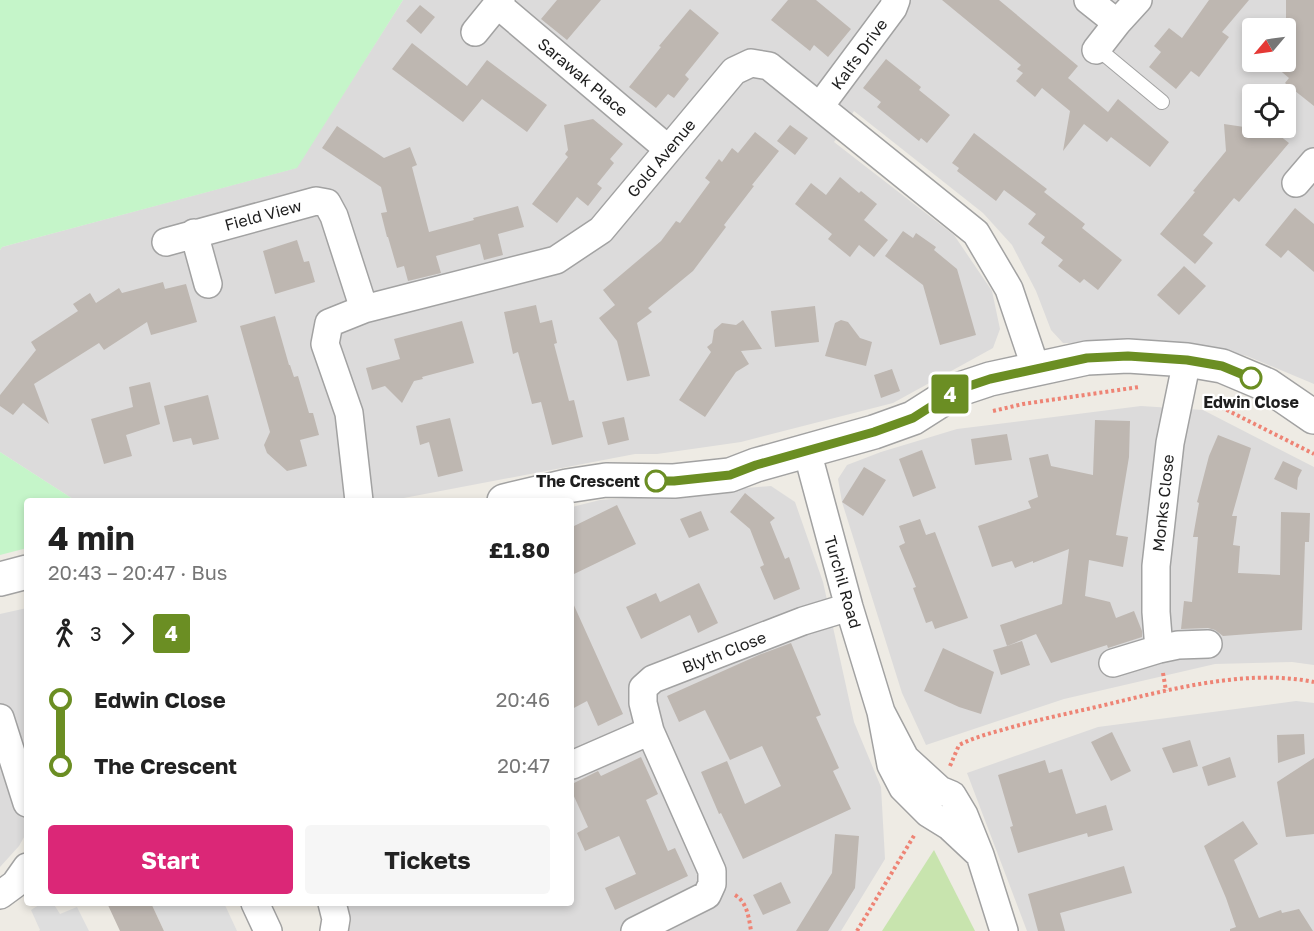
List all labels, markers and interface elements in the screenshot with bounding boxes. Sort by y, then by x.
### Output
street label: Kalfs Drive [827,15,891,93]
north arrow [1242,18,1296,72]
map controls [1242,18,1296,138]
street label: Sarawak Place [534,33,632,121]
button: locate [1242,84,1296,138]
street label: Gold Avenue [622,115,700,201]
street label: Field View [222,195,304,235]
marker: Edwin Close [1240,367,1262,389]
line badge: 4 [930,374,970,414]
text: 4 [943,381,957,407]
place label: Edwin Close [1203,392,1299,412]
street label: Monks Close [1148,453,1178,553]
marker: The Crescent [645,470,667,492]
place label: The Crescent [536,471,640,491]
text: 4 min [48,518,135,557]
street label: Turchil Road [820,533,866,631]
text: £1.80 [489,536,550,563]
text: 20:43 – 20:47 · Bus [48,560,227,584]
icon: walk [48,617,81,650]
icon: forward [111,617,144,650]
text: 4 [165,620,178,646]
text: 3 [90,621,102,645]
street label: Blyth Close [679,627,769,677]
text: Edwin Close [94,686,226,713]
text: 20:46 [496,687,550,711]
text: The Crescent [94,752,237,779]
text: 20:47 [497,753,550,777]
button: Start [48,825,293,894]
button: Tickets [305,825,550,894]

